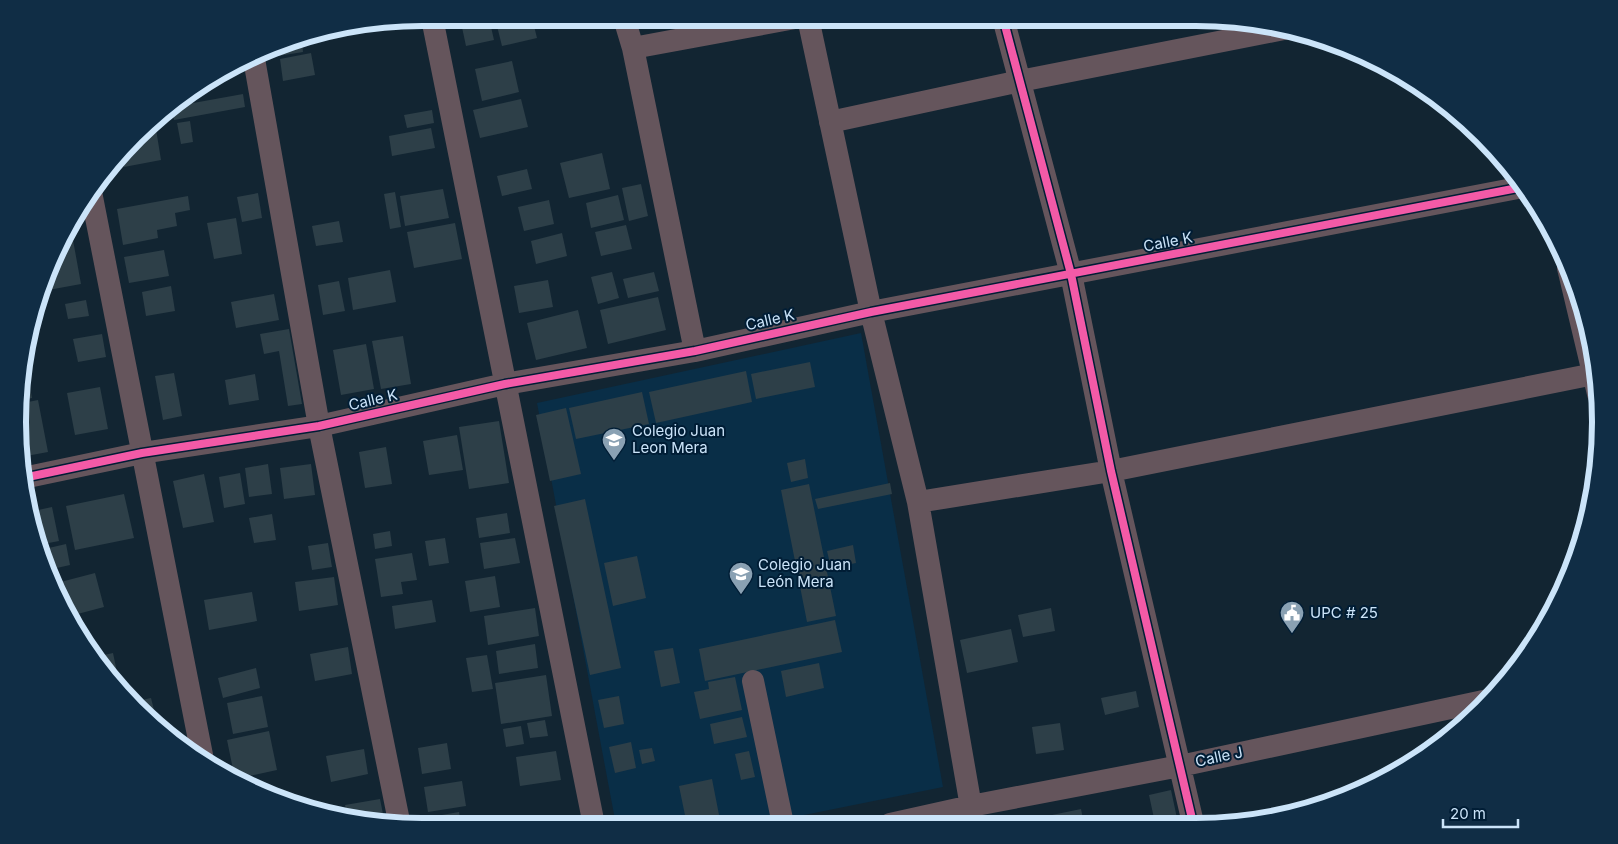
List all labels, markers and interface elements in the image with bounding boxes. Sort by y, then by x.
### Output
street label: Calle K [1142,227,1194,256]
street label: Calle K [744,305,796,334]
street label: Calle K [347,385,399,414]
place label: Colegio Juan Leon Mera [632,421,725,457]
school or university icon: Colegio Juan Leon Mera [601,427,627,461]
place label: Colegio Juan León Mera [758,555,851,591]
school or university icon: Colegio Juan León Mera [728,561,754,595]
public building icon: UPC # 25 [1279,600,1305,634]
place label: UPC # 25 [1310,603,1378,622]
street label: Calle J [1193,742,1244,771]
scale bar [1443,796,1518,828]
text: 20 m [1450,804,1486,823]

